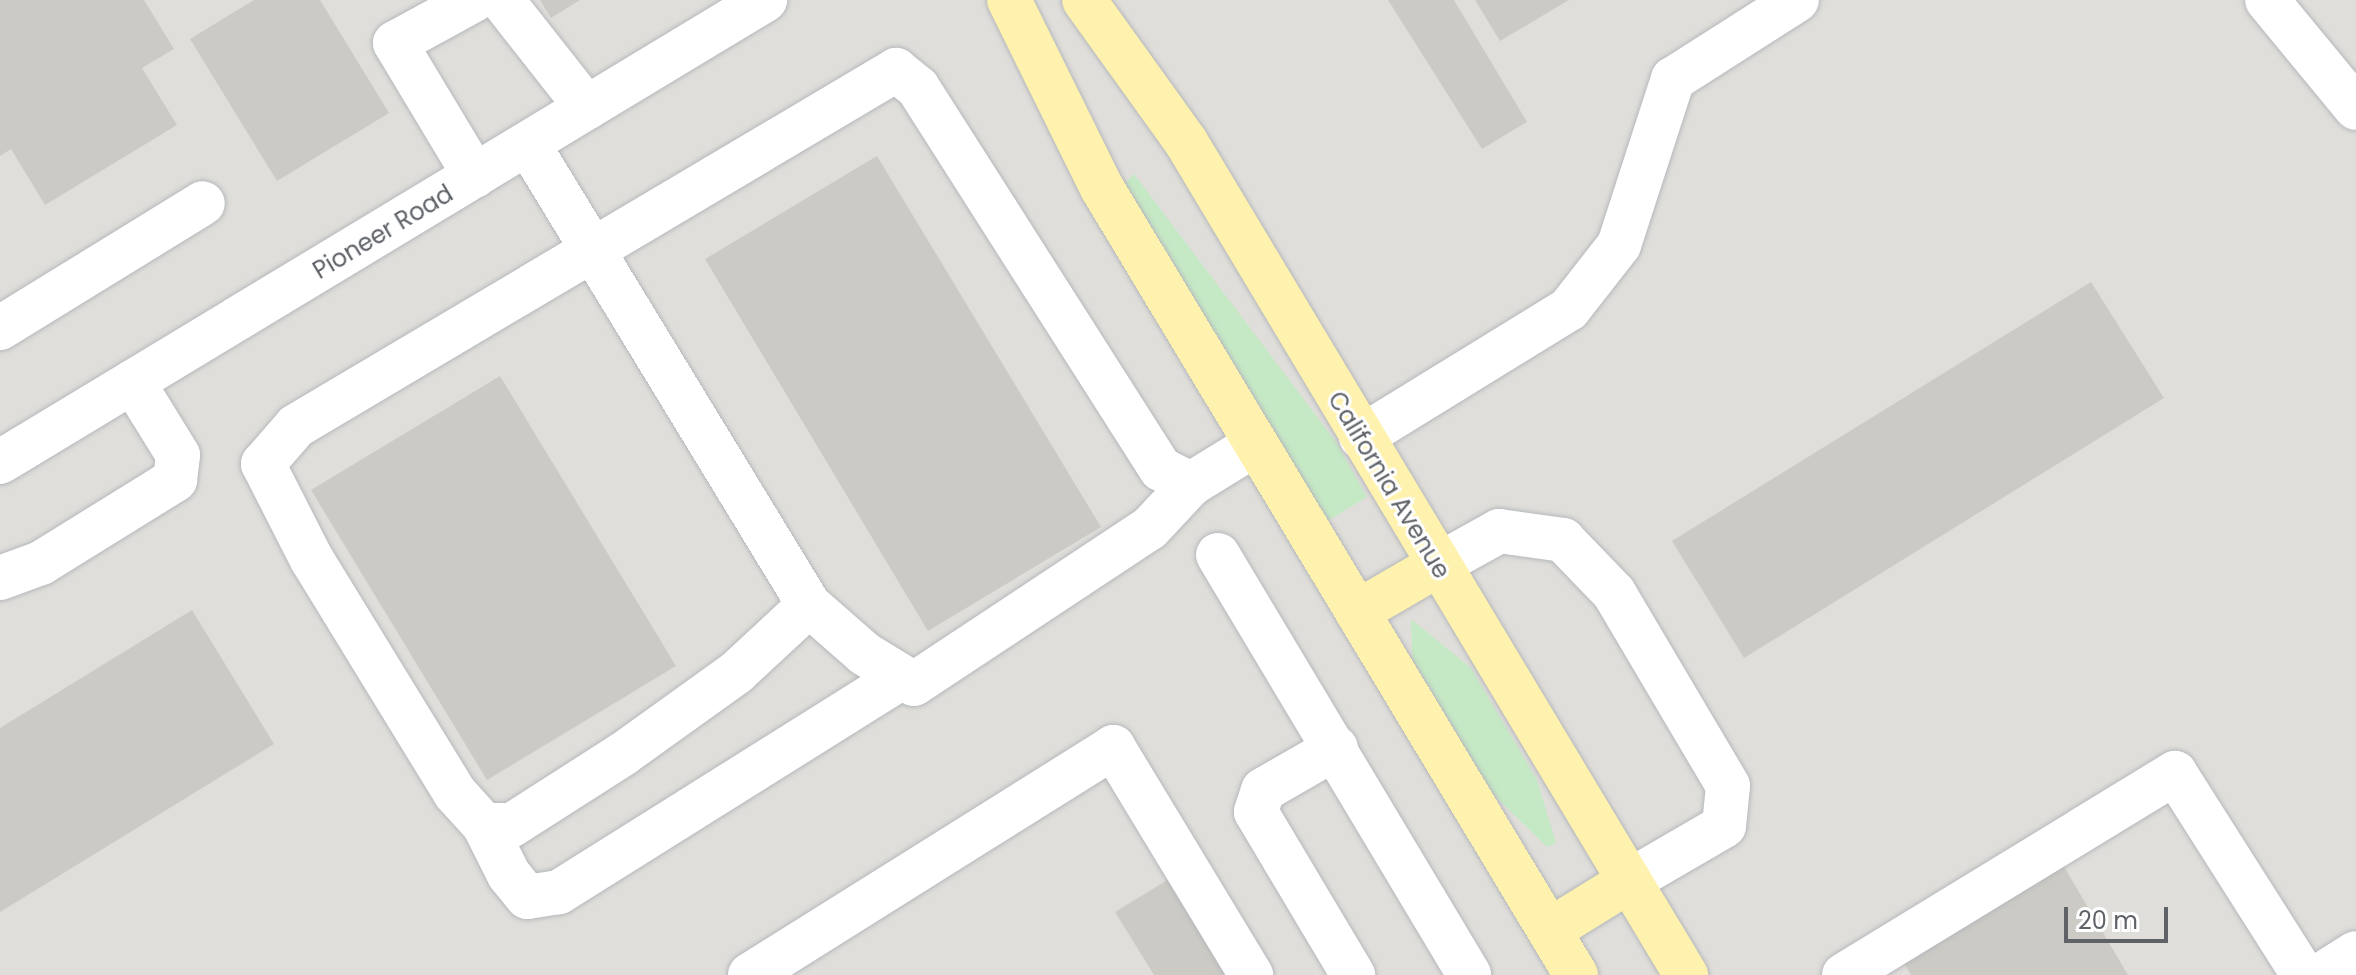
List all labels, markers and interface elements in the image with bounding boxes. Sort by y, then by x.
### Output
street label: Pioneer Road [308,179,458,285]
street label: California Avenue [1322,386,1456,584]
scale bar [2068,891,2172,941]
text: 20 m [2078,904,2138,937]

